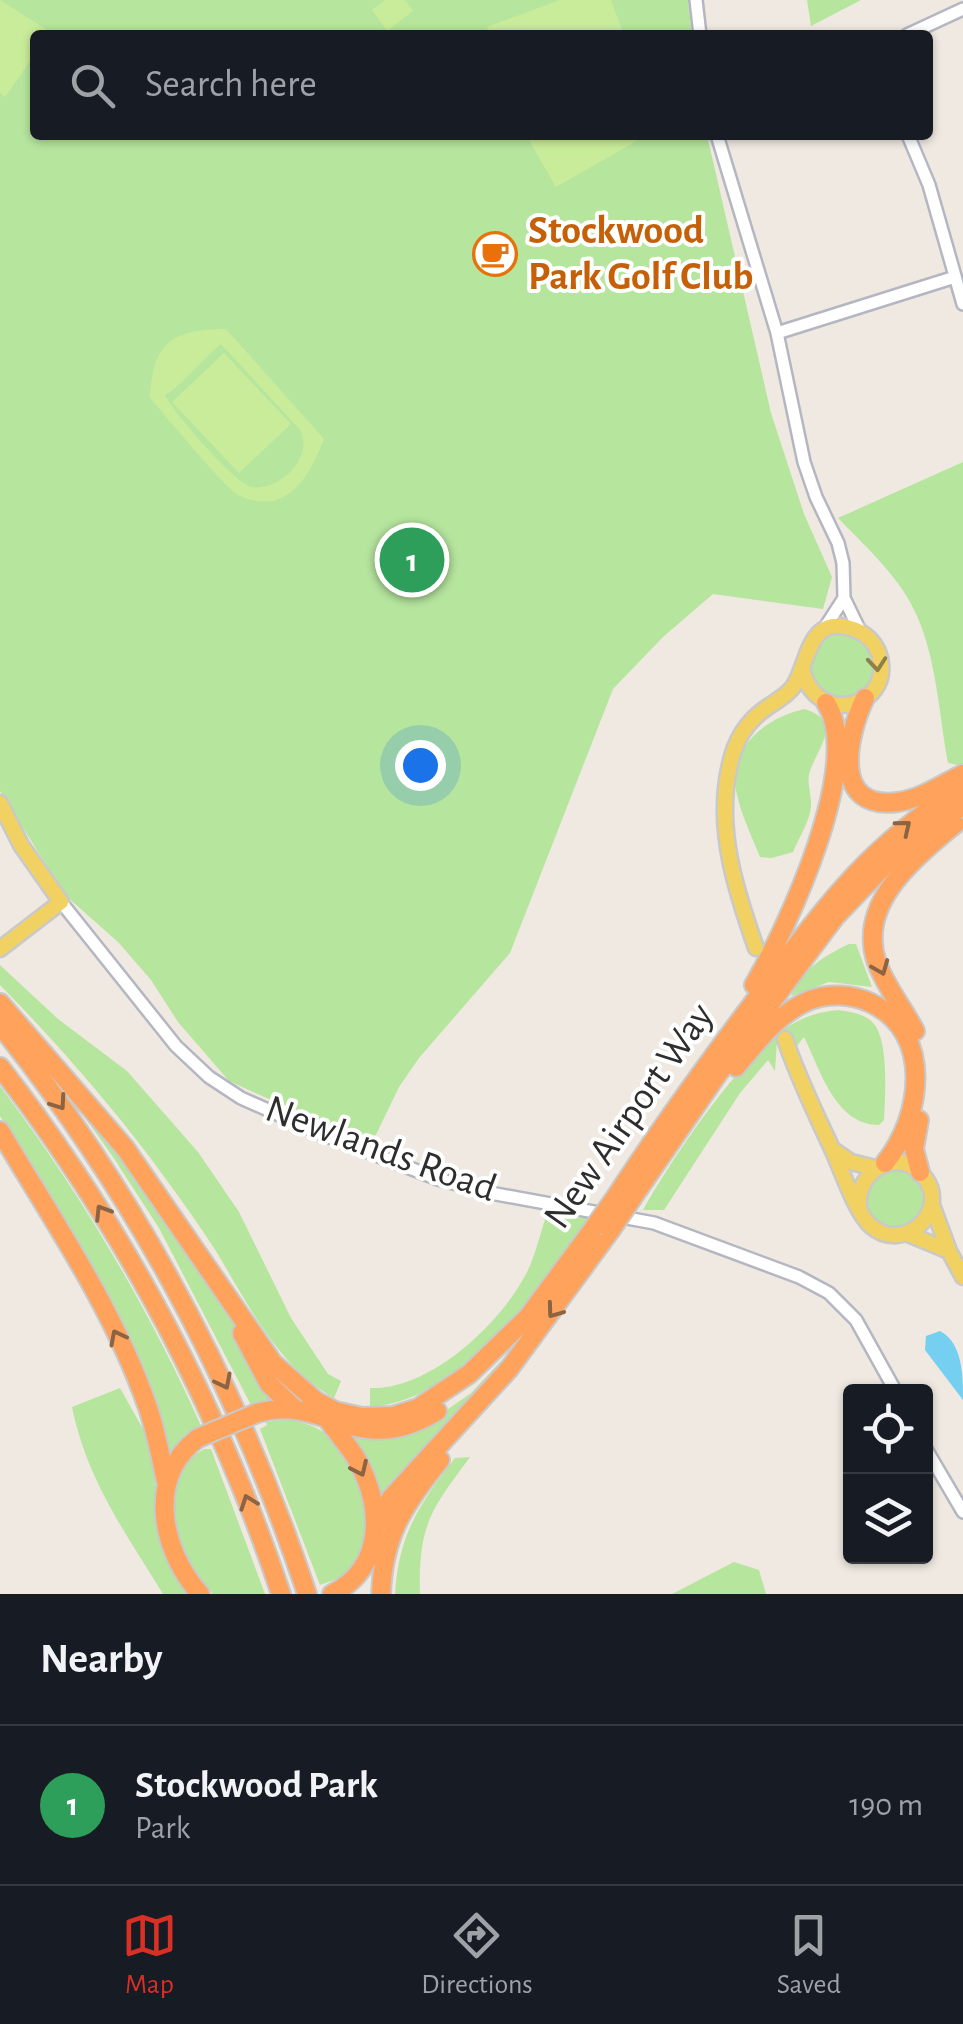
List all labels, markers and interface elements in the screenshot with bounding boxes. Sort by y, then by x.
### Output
search box [30,30,933,140]
icon: search [65,58,120,113]
text: Search here [145,66,317,104]
place label: Stockwood Park Golf Club [528,211,754,297]
cafe icon: Stockwood Park Golf Club [472,231,518,277]
pin: 1 [380,522,444,598]
one-way arrow [866,656,888,672]
your location [395,740,446,791]
one-way arrow [893,821,911,839]
one-way arrow [869,958,889,976]
street label: New Airport Way [537,996,721,1236]
street label: Newlands Road [260,1089,502,1209]
one-way arrow [47,1092,65,1110]
one-way arrow [95,1205,114,1223]
one-way arrow [548,1300,566,1318]
one-way arrow [110,1329,129,1347]
one-way arrow [212,1372,232,1390]
map controls [843,1384,933,1564]
button: locate [843,1384,933,1474]
one-way arrow [347,1458,367,1476]
button: layers [843,1474,933,1564]
one-way arrow [239,1495,260,1512]
text: Nearby [40,1638,163,1680]
text: Stockwood Park [135,1767,378,1805]
text: 1 [67,1789,78,1821]
text: 190 m [849,1789,923,1821]
text: Park [135,1812,190,1844]
tab: Map [122,1908,177,2002]
tab: Directions [421,1908,533,2002]
tab: Saved [777,1908,841,2002]

